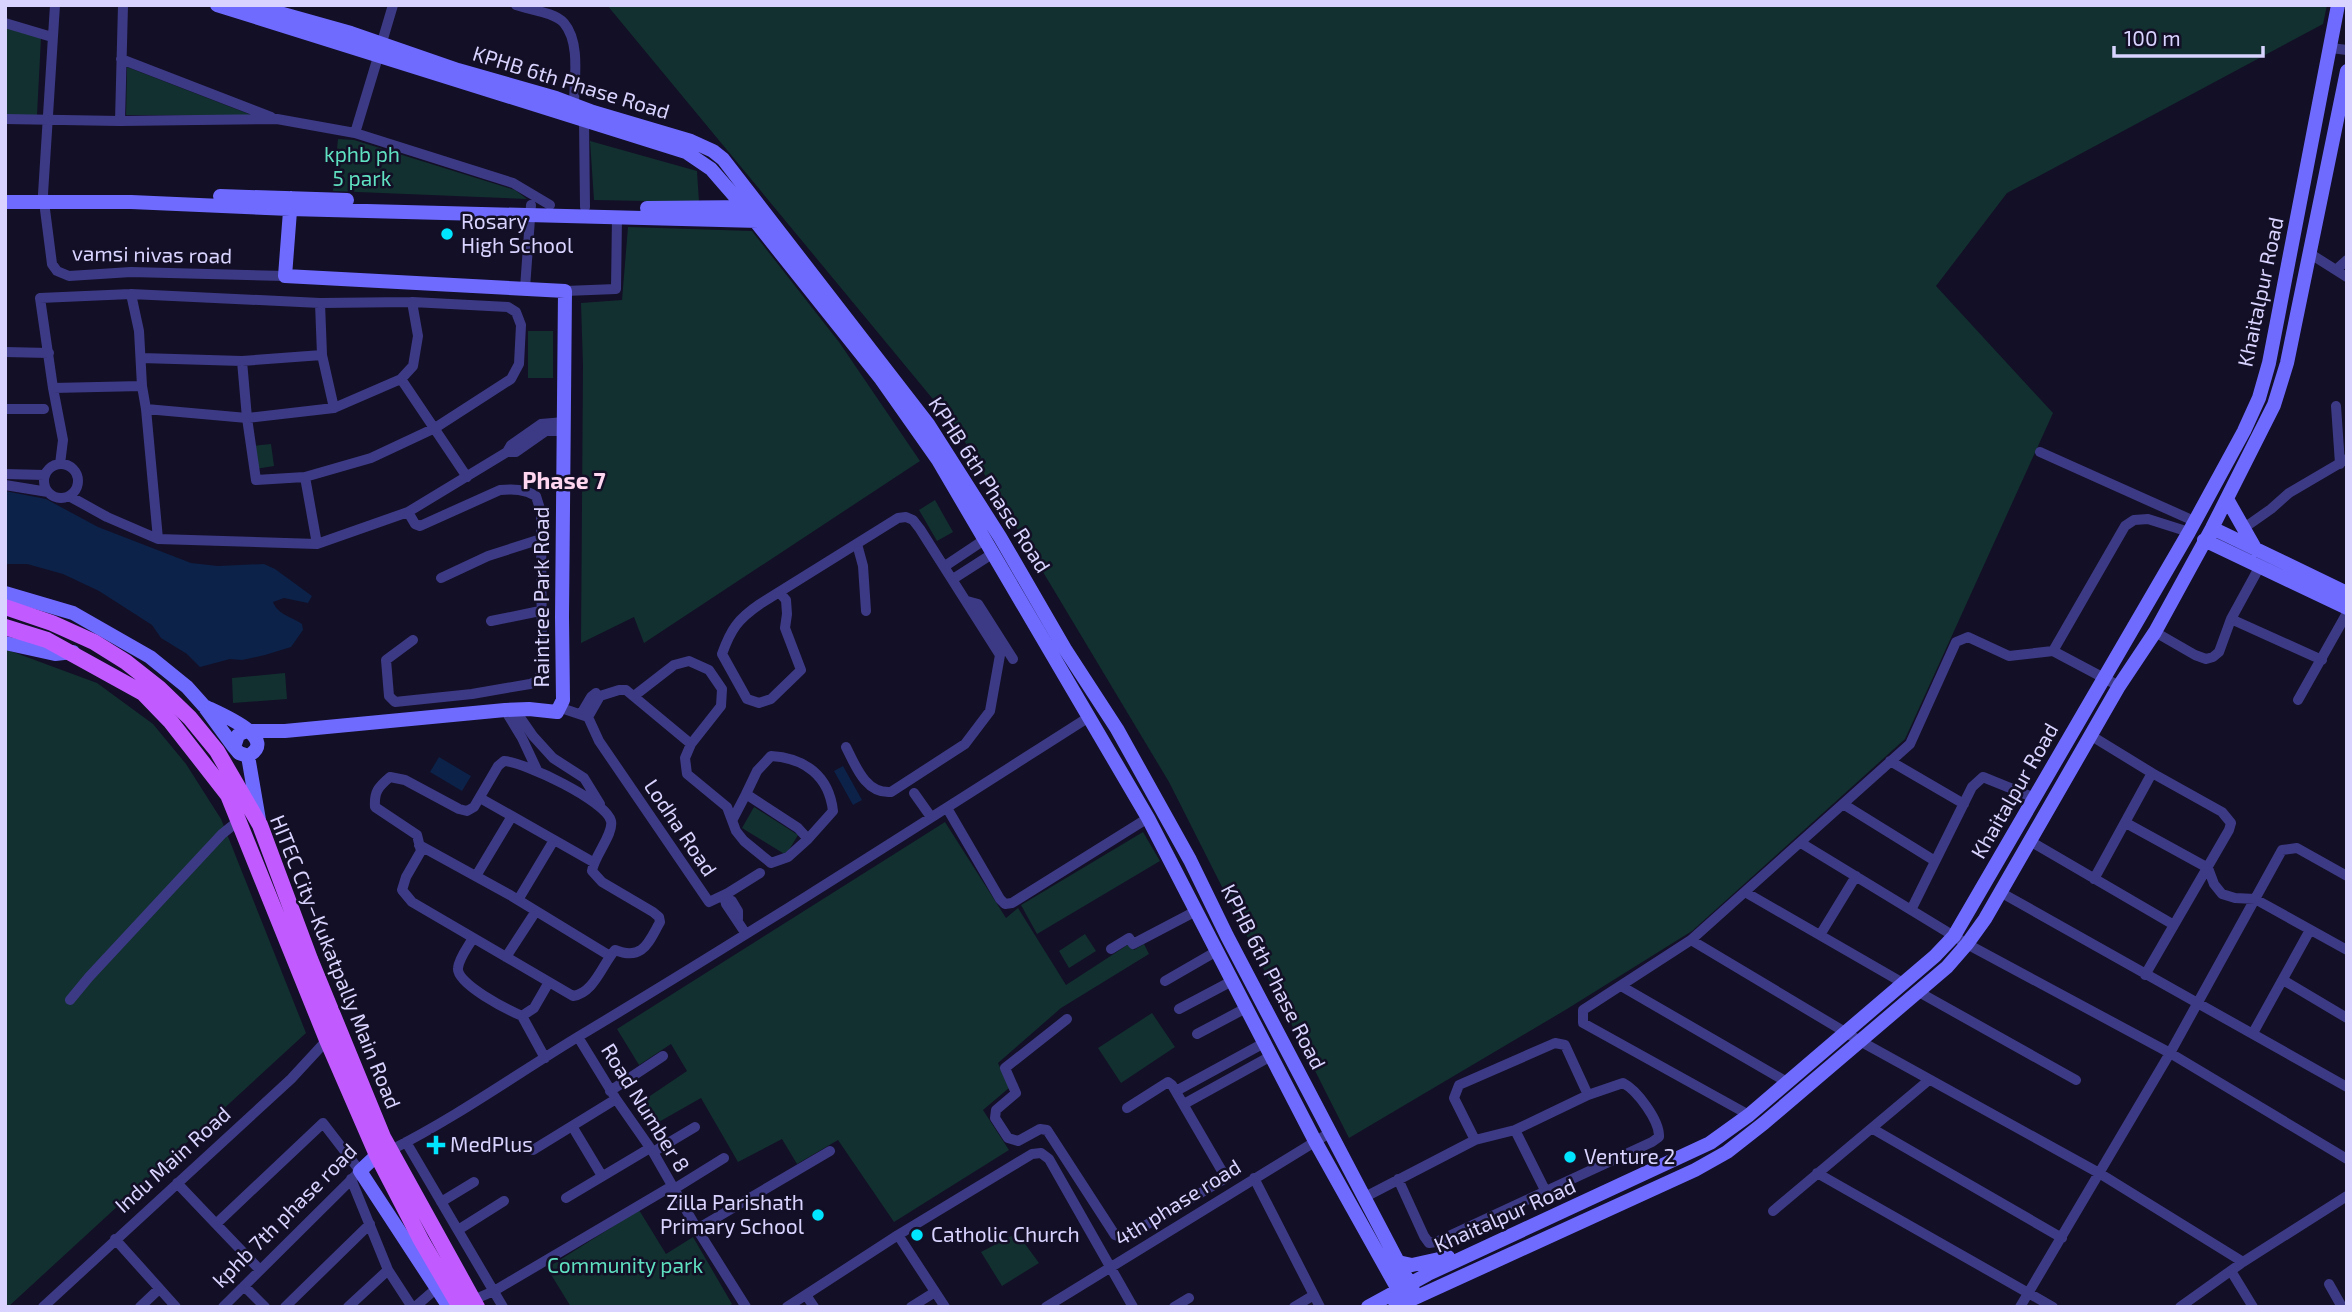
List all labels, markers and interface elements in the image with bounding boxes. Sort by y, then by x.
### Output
scale bar [2114,14,2263,58]
text: 100 m [2124,25,2181,50]
street label: KPHB 6th Phase Road [470,40,673,123]
park label: kphb ph 5 park [324,141,400,190]
place label: Rosary High School [461,208,574,257]
street label: Khaitalpur Road [2231,215,2288,369]
marker: Rosary High School [439,226,455,242]
street label: vamsi nivas road [72,240,232,267]
street label: KPHB 6th Phase Road [924,392,1056,577]
district label: Phase 7 [522,466,606,494]
street label: Raintree Park Road [528,506,553,688]
street label: Khaitalpur Road [1965,718,2063,862]
street label: Lodha Road [640,774,723,880]
street label: HITEC City–Kukatpally Main Road [266,811,407,1112]
street label: KPHB 6th Phase Road [1217,880,1332,1073]
street label: Road Number 8 [597,1038,696,1176]
street label: Indu Main Road [109,1100,235,1217]
place label: MedPlus [450,1131,533,1156]
marker: MedPlus [428,1137,444,1153]
street label: kphb 7th phase road [207,1138,361,1292]
place label: Venture 2 [1584,1143,1675,1168]
marker: Venture 2 [1562,1149,1578,1165]
street label: 4th phase road [1110,1153,1245,1250]
street label: Khaitalpur Road [1430,1172,1579,1257]
place label: Zilla Parishath Primary School [660,1189,805,1238]
marker: Zilla Parishath Primary School [810,1207,826,1223]
place label: Catholic Church [931,1221,1080,1246]
marker: Catholic Church [909,1227,925,1243]
park label: Community park [547,1252,703,1277]

